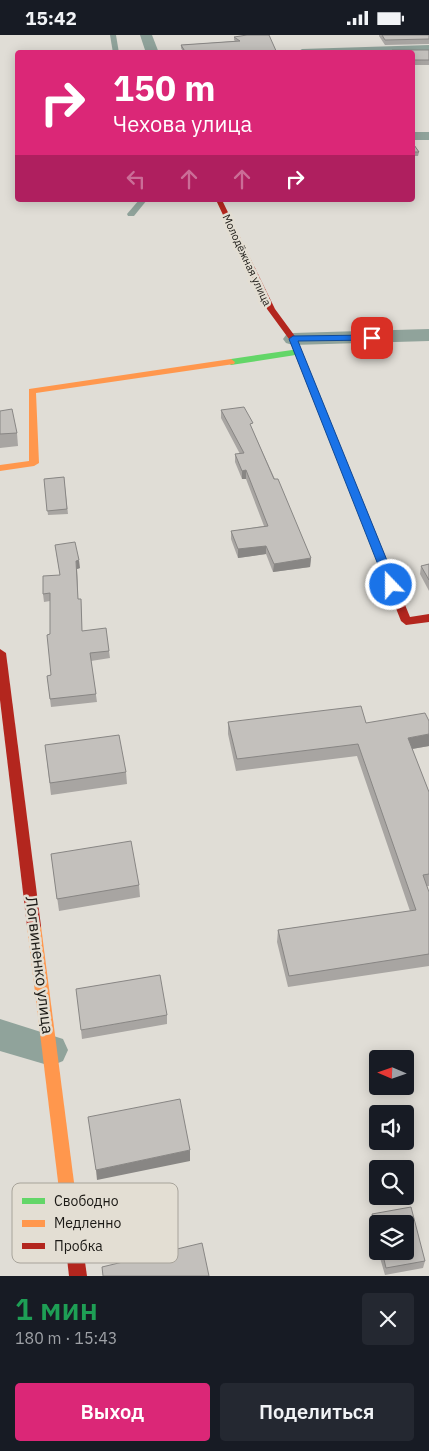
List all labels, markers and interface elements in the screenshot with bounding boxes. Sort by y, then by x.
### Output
text: 15:42 [25,6,77,30]
text: 150 m [113,65,216,111]
icon: right [30,70,95,135]
text: Чехова улица [113,109,252,138]
icon: left [122,165,150,193]
icon: ahead [175,165,203,193]
icon: ahead [228,165,256,193]
icon: right [281,165,309,193]
street label: Молодёжная улица [220,212,274,308]
pin [351,317,393,359]
icon: arrive [358,324,386,352]
position arrow [364,558,416,610]
street label: Логвиненко улица [22,895,58,1035]
north arrow [369,1050,414,1095]
map controls [369,1050,414,1260]
button: sound [369,1105,414,1150]
button: search [369,1160,414,1205]
legend [12,1183,178,1263]
text: Свободно [54,1192,119,1210]
text: Медленно [54,1214,122,1232]
button: layers [369,1215,414,1260]
text: Пробка [54,1237,103,1255]
text: 1 мин [15,1289,98,1328]
button: close [362,1293,414,1345]
text: 180 m · 15:43 [15,1328,117,1348]
button: Выход [15,1383,210,1441]
button: Поделиться [220,1383,414,1441]

